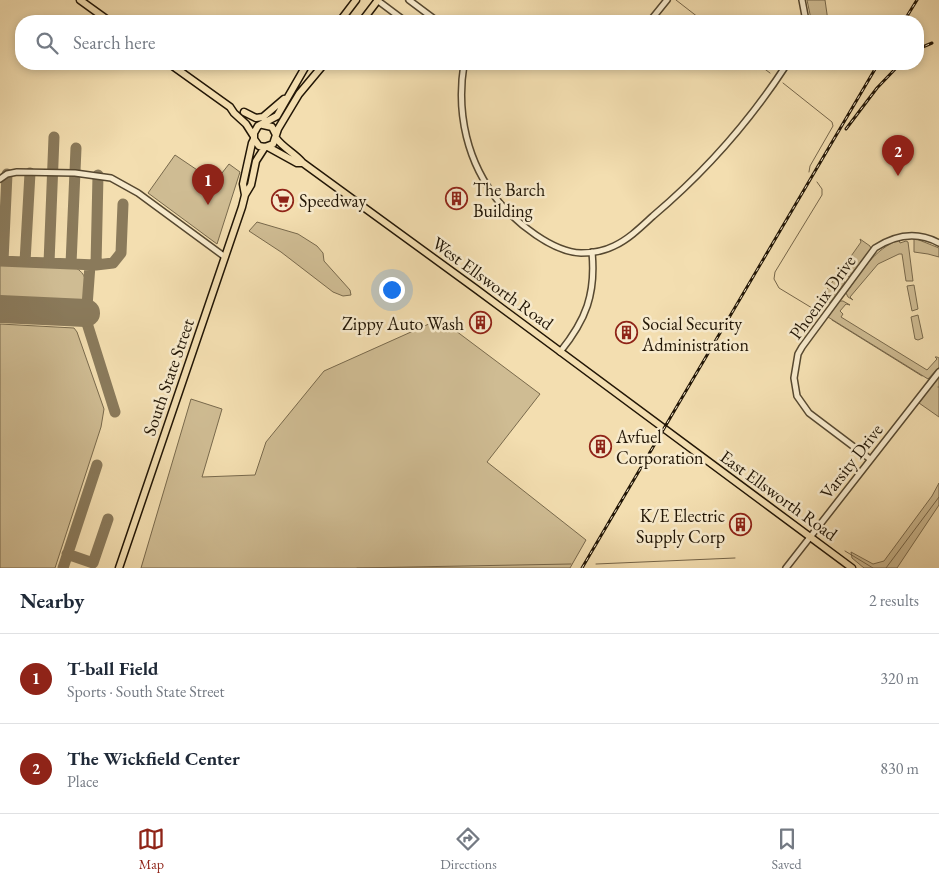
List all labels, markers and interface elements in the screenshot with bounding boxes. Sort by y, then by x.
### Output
search box [15,15,924,70]
icon: search [33,29,61,57]
text: Search here [73,30,155,55]
pin: 2 [882,135,914,176]
pin: 1 [192,164,224,205]
place label: The Barch Building [473,178,545,222]
building icon: The Barch Building [445,187,469,211]
supermarket icon: Speedway [271,188,295,212]
place label: Speedway [299,189,367,212]
street label: West Ellsworth Road [428,231,559,335]
street label: Phoenix Drive [784,250,860,344]
your location [379,277,405,303]
building icon: Zippy Auto Wash [468,311,492,335]
place label: Zippy Auto Wash [342,312,464,335]
place label: Social Security Administration [641,312,750,356]
street label: South State Street [137,315,199,439]
building icon: Social Security Administration [614,321,638,345]
street label: Varsity Drive [814,419,888,503]
place label: Avfuel Corporation [615,425,704,469]
building icon: Avfuel Corporation [588,434,612,458]
street label: East Ellsworth Road [716,445,843,546]
place label: K/E Electric Supply Corp [636,504,725,548]
building icon: K/E Electric Supply Corp [729,513,753,537]
text: Nearby [20,587,84,614]
text: 2 results [869,590,919,611]
text: T-ball Field [67,656,158,681]
text: 1 [32,668,40,689]
text: 320 m [880,668,919,689]
text: Sports · South State Street [67,681,225,702]
text: The Wickfield Center [67,746,240,771]
text: 2 [32,758,40,779]
text: 830 m [880,758,919,779]
text: Place [67,771,99,792]
tab: Map [137,825,165,873]
tab: Directions [440,825,497,873]
tab: Saved [772,825,802,873]

